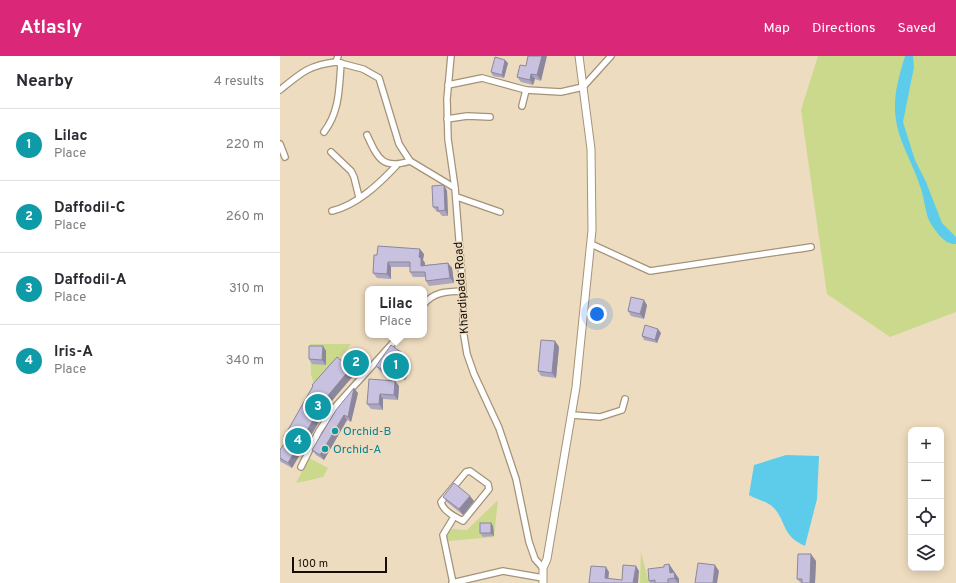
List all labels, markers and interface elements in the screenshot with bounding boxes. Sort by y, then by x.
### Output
text: Atlasly [20,16,82,40]
text: Map [764,20,790,37]
text: Directions [812,20,876,37]
text: Saved [898,20,936,37]
text: Nearby [16,71,73,93]
text: 4 results [214,74,264,90]
text: Lilac [54,127,88,146]
text: 1 [26,137,32,153]
text: 220 m [226,137,264,153]
text: Place [54,146,86,162]
text: Daffodil-C [54,199,125,218]
text: 2 [25,209,33,225]
text: 260 m [226,209,264,225]
text: Place [54,218,86,234]
street label: Khardipada Road [451,241,473,335]
text: Daffodil-A [54,271,126,290]
text: 3 [25,281,33,297]
text: 310 m [229,281,264,297]
popup [365,286,427,338]
text: Place [54,290,86,306]
text: Lilac [379,295,413,314]
your location [587,304,607,324]
text: Place [379,314,411,330]
text: Iris-A [54,343,93,362]
pin: 2 [343,348,369,378]
pin: 1 [383,351,409,381]
text: 4 [25,353,33,369]
text: 340 m [226,353,264,369]
text: Place [54,362,86,378]
pin: 3 [305,392,331,422]
place label: Orchid-B [343,424,391,440]
pin: 4 [285,426,311,456]
marker: Orchid-B [330,426,340,436]
map controls [908,427,944,571]
button: + [908,427,944,463]
place label: Orchid-A [333,442,381,458]
marker: Orchid-A [320,444,330,454]
button: − [908,463,944,499]
button: locate [908,499,944,535]
button: layers [908,535,944,571]
scale bar [292,555,387,574]
text: 100 m [298,557,328,571]

